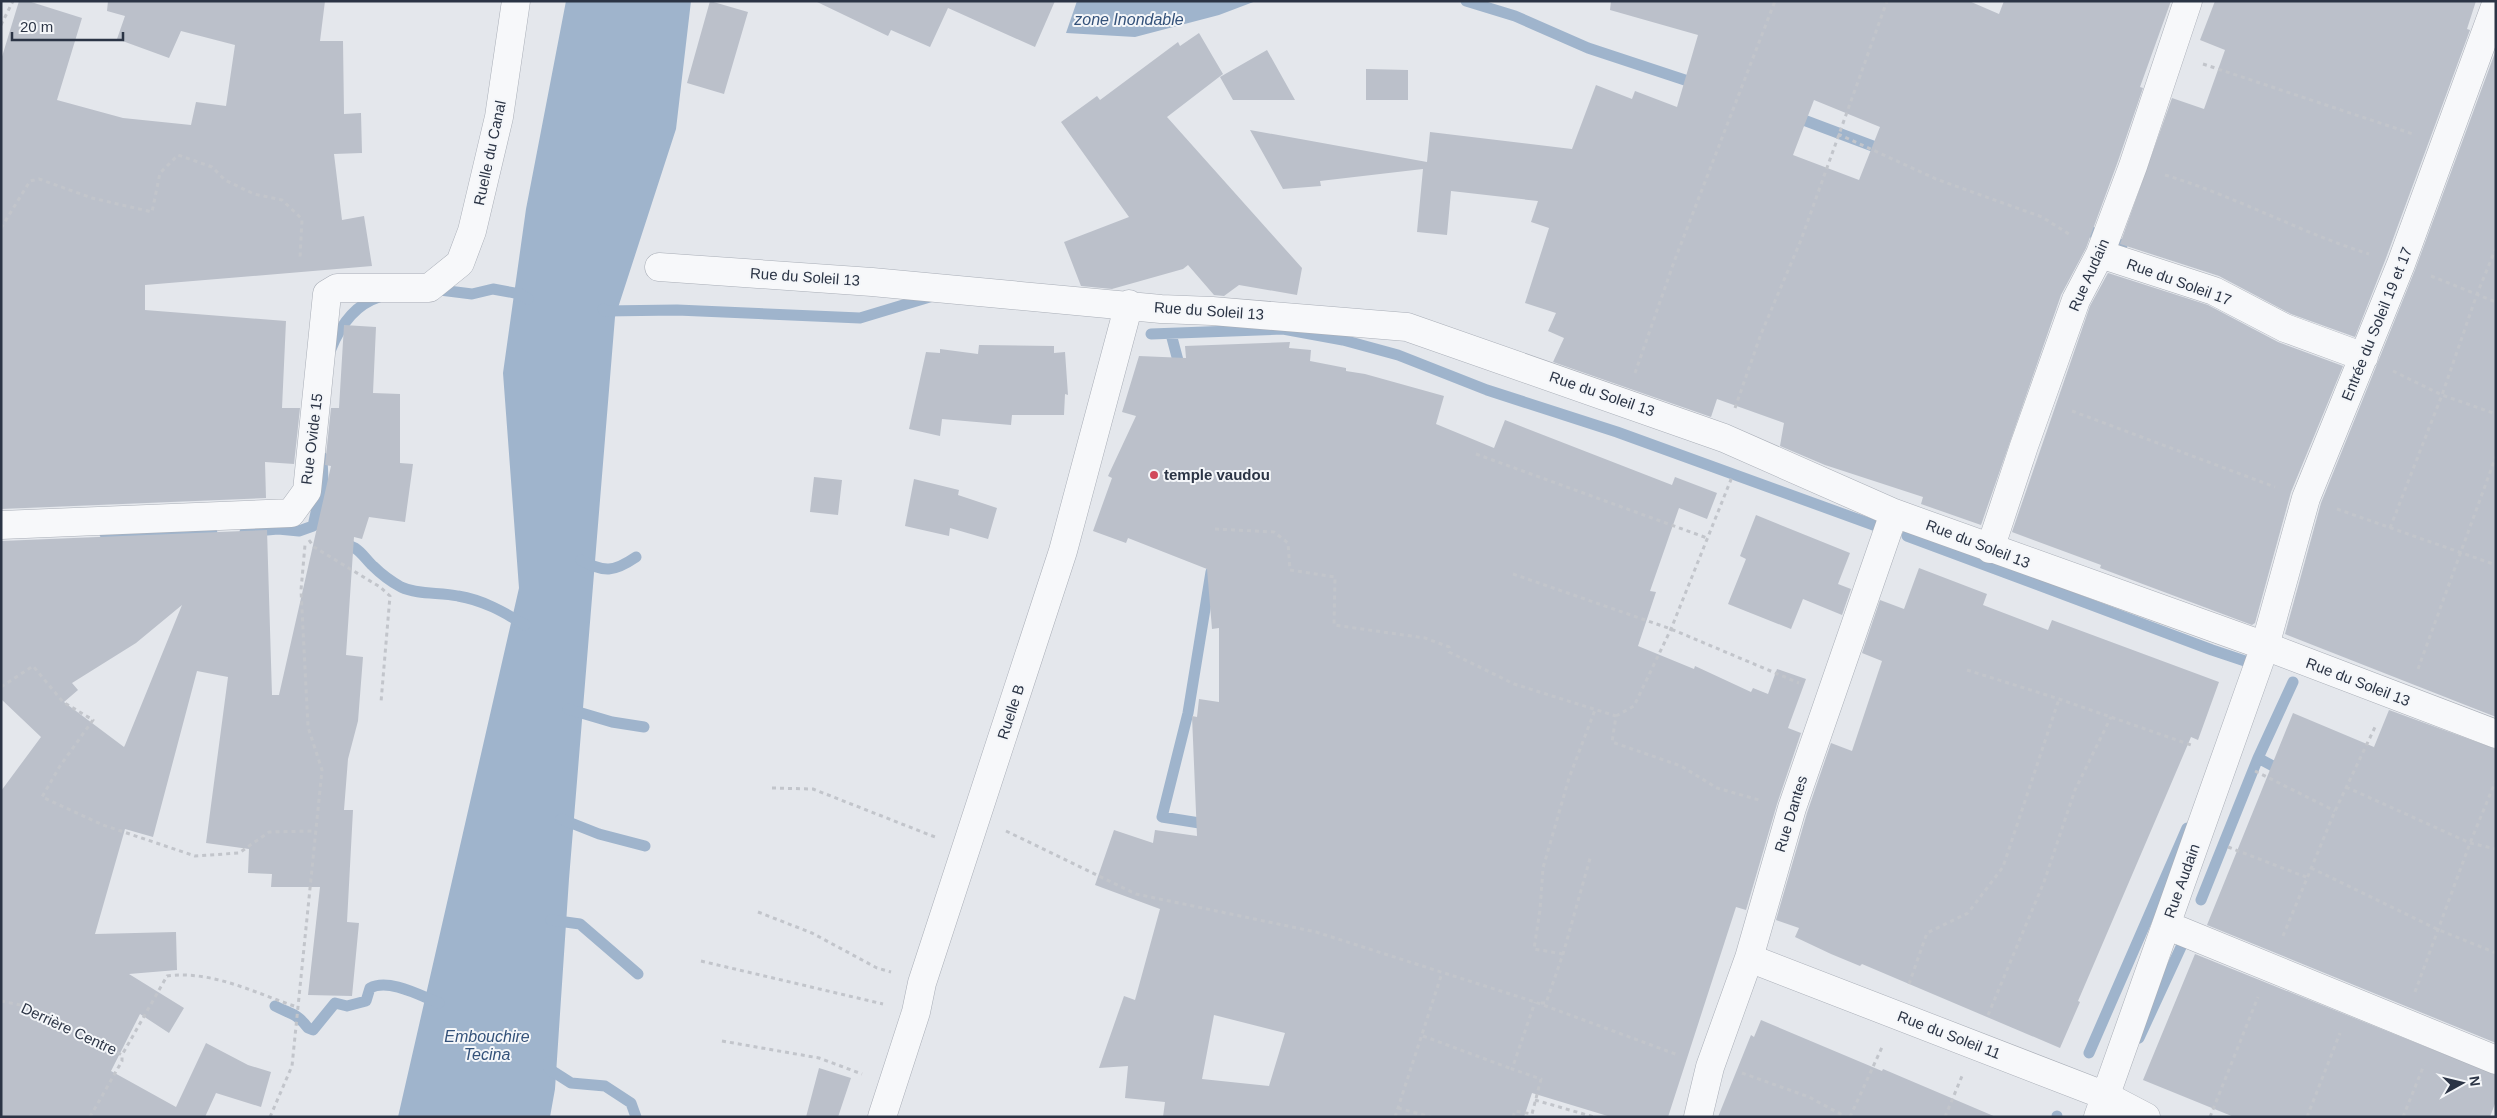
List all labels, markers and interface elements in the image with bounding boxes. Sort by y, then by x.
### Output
scale bar [12,10,124,42]
water label: zone Inondable [1073,11,1184,28]
text: 20 m [20,18,53,35]
street label: Ruelle du Canal [470,99,509,207]
street label: Rue Audain [2065,236,2112,314]
street label: Entrée du Soleil 19 et 17 [2338,244,2415,403]
street label: Rue du Soleil 17 [2125,255,2234,308]
street label: Rue du Soleil 13 [750,264,861,289]
street label: Rue du Soleil 13 [1154,298,1265,323]
street label: Rue du Soleil 13 [1547,368,1657,419]
street label: Rue Ovide 15 [297,392,326,486]
place label: temple vaudou [1164,466,1270,483]
marker: temple vaudou [1148,469,1160,481]
street label: Rue du Soleil 13 [1924,516,2033,571]
street label: Rue du Soleil 13 [2304,654,2413,709]
street label: Ruelle B [994,682,1027,741]
street label: Rue Dantes [1771,773,1810,854]
street label: Rue Audain [2160,841,2203,920]
street label: Derrière Centre [19,999,120,1058]
street label: Rue du Soleil 11 [1895,1007,2003,1062]
water label: Embouchire Tecina [444,1028,530,1063]
north arrow [2437,1058,2487,1108]
text: N [2466,1075,2484,1087]

